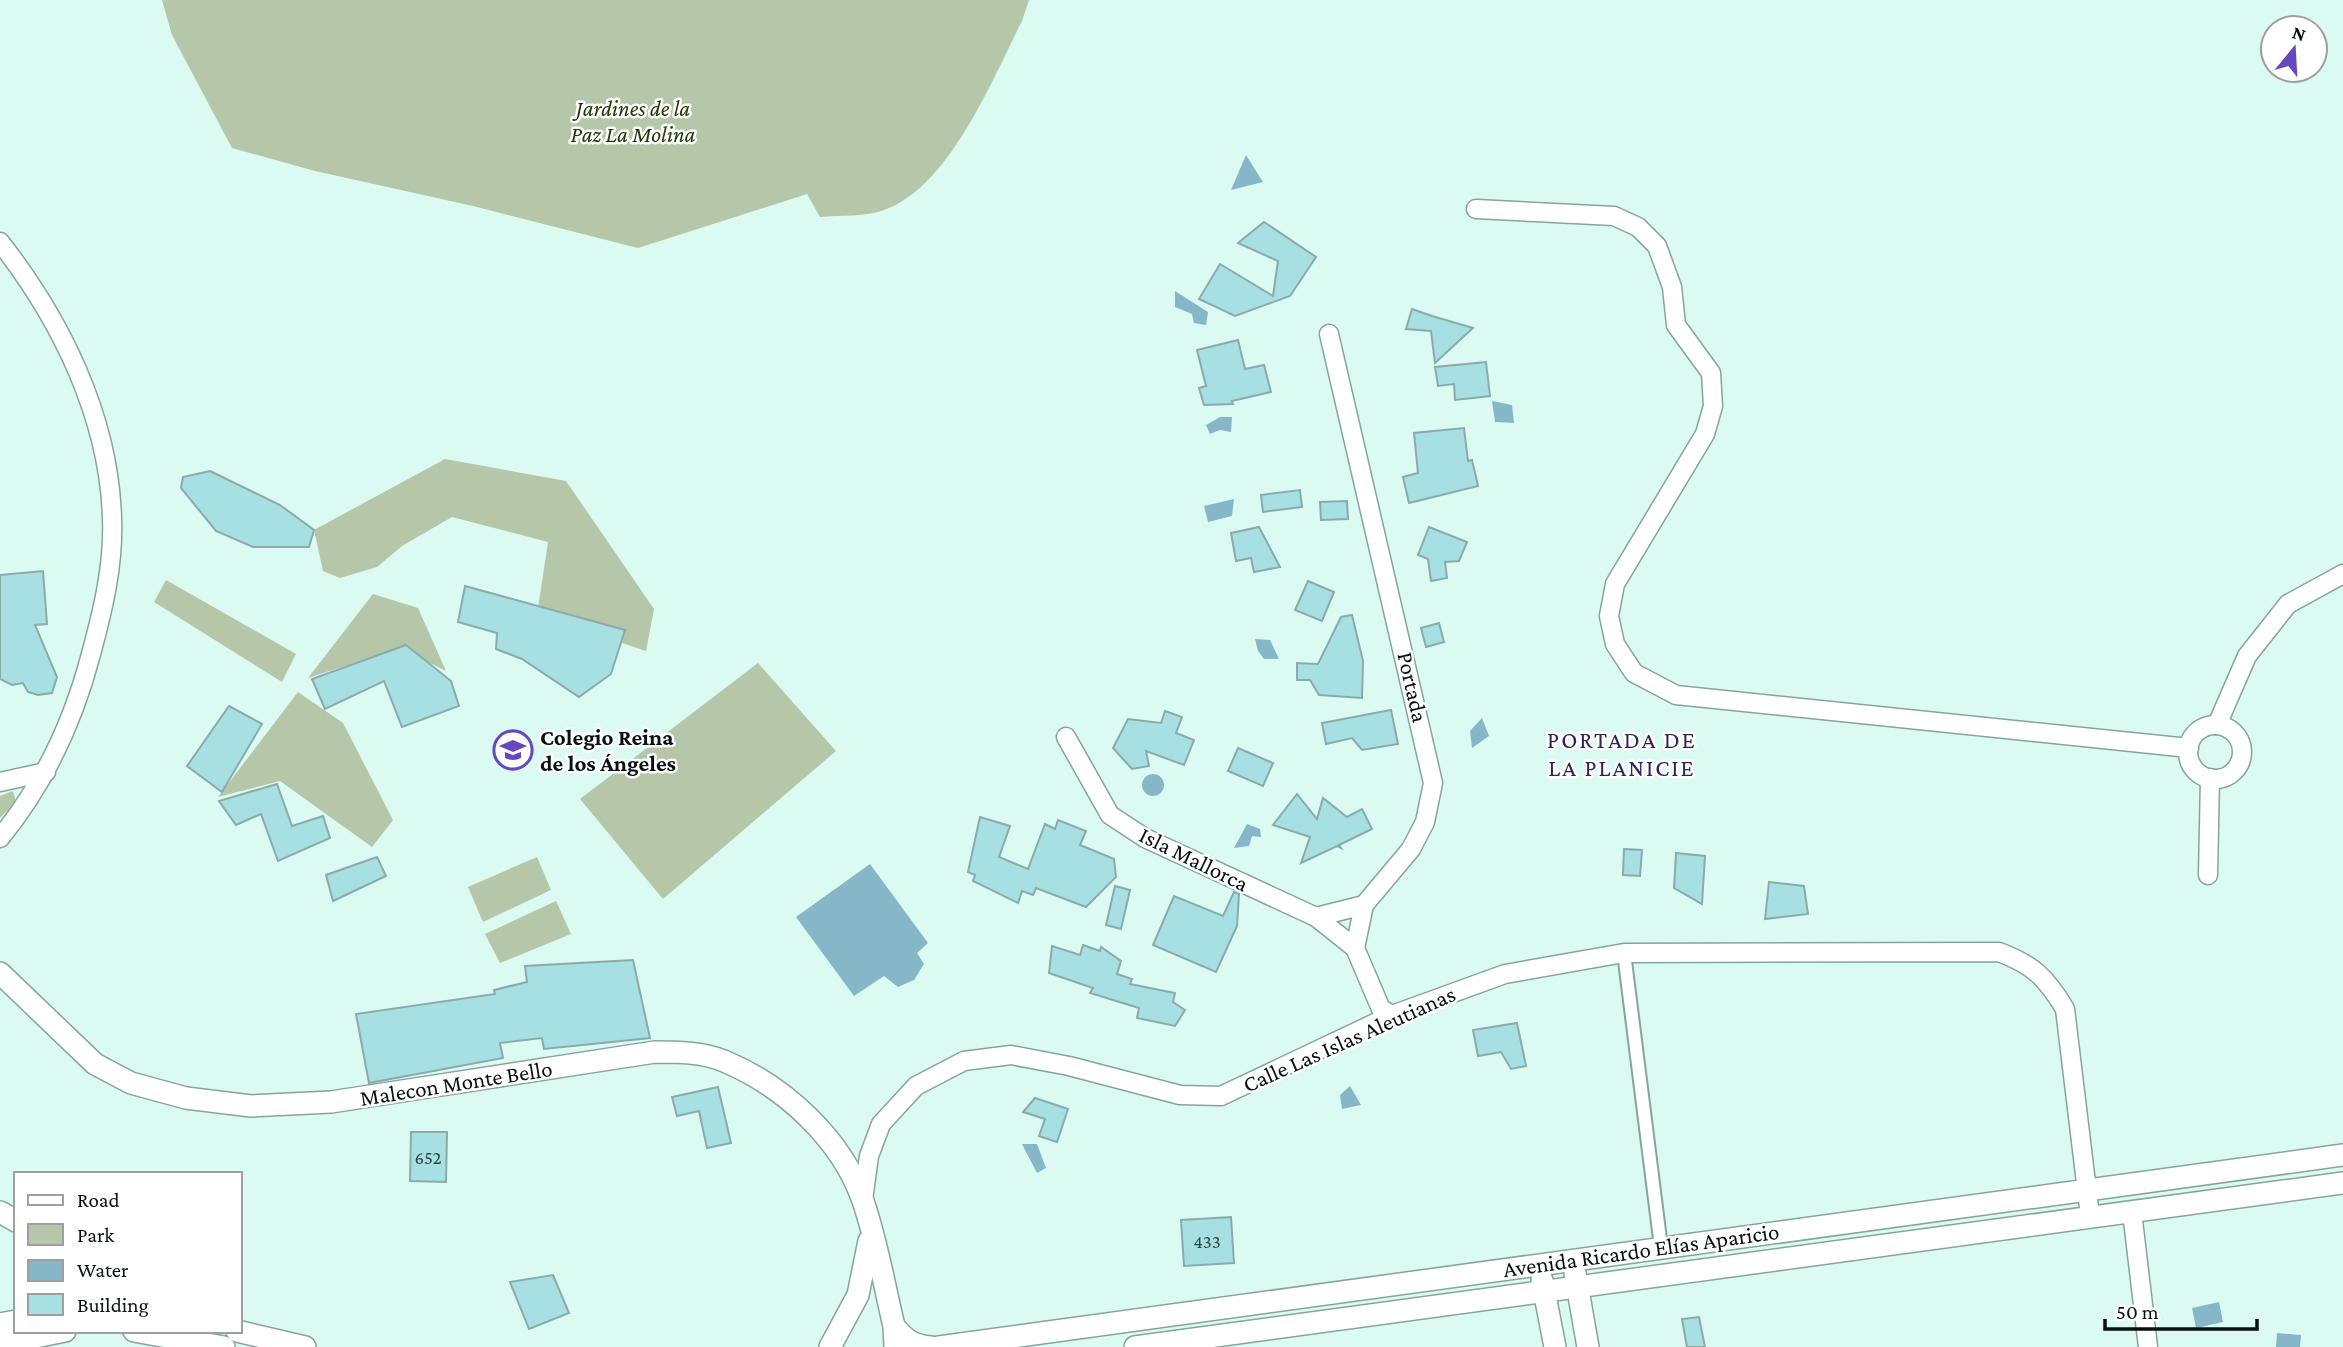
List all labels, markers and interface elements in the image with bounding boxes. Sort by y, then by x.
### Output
north arrow [2259,14,2329,84]
text: N [2290,21,2309,45]
park label: Jardines de la Paz La Molina [571,95,696,147]
street label: Portada [1392,649,1434,725]
place label: Colegio Reina de los Ángeles [540,724,676,776]
district label: PORTADA DE LA PLANICIE [1547,726,1697,781]
school or university icon: Colegio Reina de los Ángeles [492,729,534,771]
street label: Isla Mallorca [1135,821,1253,897]
street label: Calle Las Islas Aleutianas [1239,980,1459,1098]
street label: Malecon Monte Bello [358,1055,554,1111]
house number: 652 [415,1147,441,1168]
legend [14,1172,242,1333]
text: Road [77,1188,120,1212]
street label: Avenida Ricardo Elías Aparicio [1501,1218,1781,1282]
text: Park [77,1223,114,1247]
house number: 433 [1193,1231,1221,1252]
text: Water [77,1258,129,1282]
scale bar [2105,1288,2257,1332]
text: Building [77,1293,149,1317]
text: 50 m [2116,1300,2159,1324]

